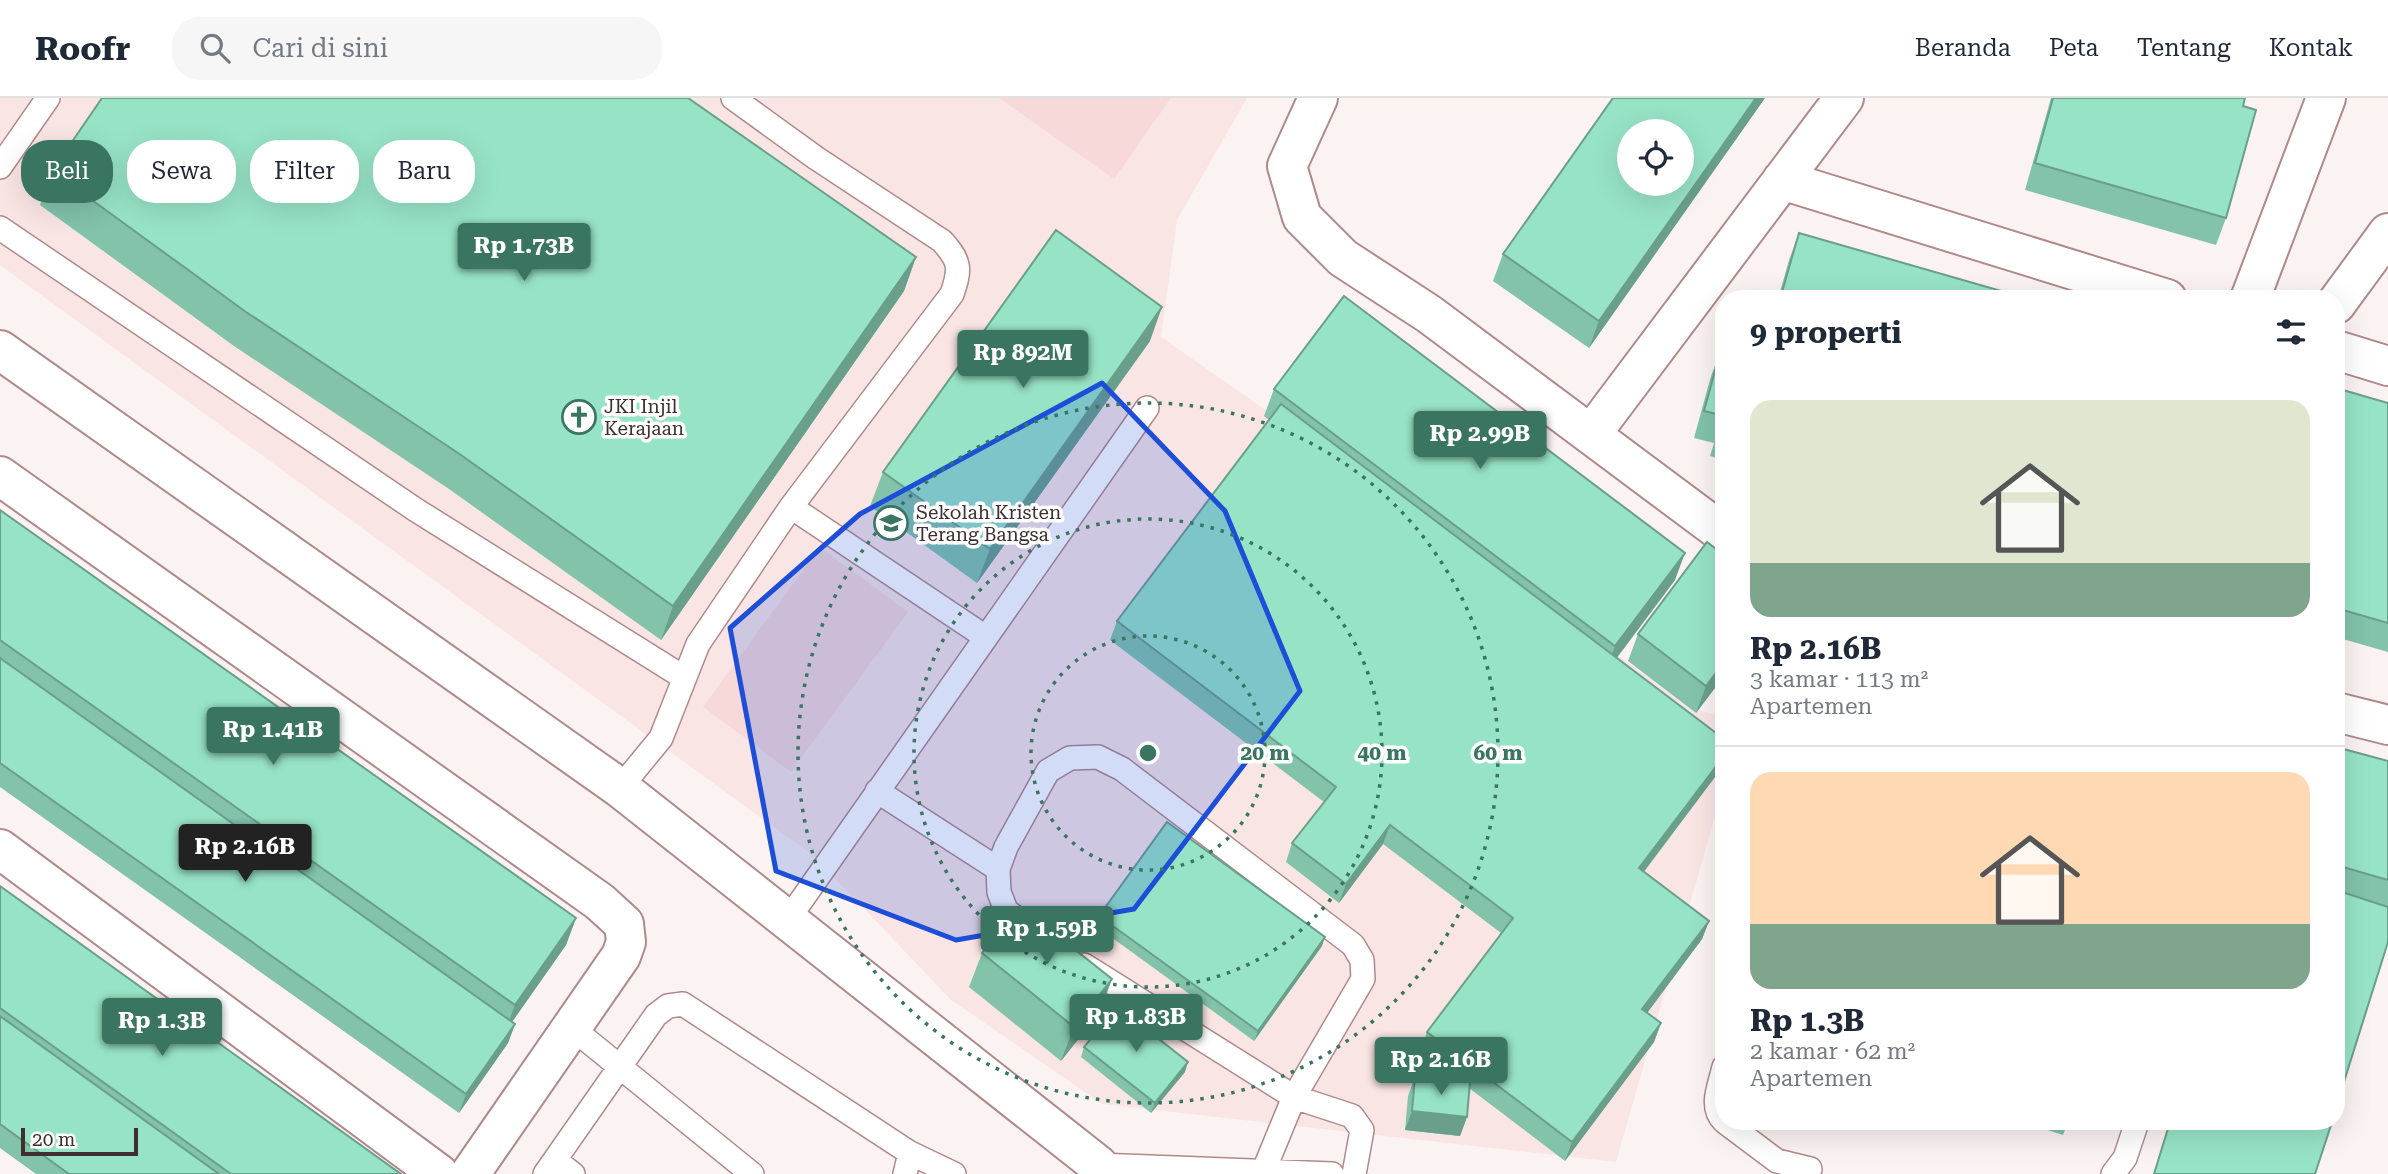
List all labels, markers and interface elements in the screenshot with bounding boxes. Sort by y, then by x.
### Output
search box [172,17,662,80]
text: Roofr [35,29,130,68]
icon: search [196,29,234,67]
text: Cari di sini [252,33,388,63]
text: Beranda [1915,34,2011,62]
text: Peta [2049,34,2099,62]
text: Tentang [2137,34,2231,62]
text: Kontak [2269,34,2353,62]
map controls [1617,119,1694,196]
button: locate [1617,119,1694,196]
chip: Beli [21,140,113,203]
chip: Sewa [127,140,236,203]
chip: Filter [250,140,359,203]
chip: Baru [373,140,475,203]
pin: Rp 1.73B [452,223,596,283]
text: Rp 1.73B [474,232,574,259]
icon: filters [2272,313,2310,351]
text: 9 properti [1750,315,1901,350]
pin: Rp 892M [958,330,1088,390]
text: Rp 892M [973,339,1073,366]
place label: JKI Injil Kerajaan [604,395,684,440]
church icon: JKI Injil Kerajaan [560,398,598,436]
pin: Rp 2.99B [1408,412,1552,471]
text: Rp 2.99B [1430,420,1530,447]
icon: home [1967,445,2093,571]
place label: Sekolah Kristen Terang Bangsa [916,501,1061,546]
school or university icon: Sekolah Kristen Terang Bangsa [872,504,910,542]
text: Rp 2.16B [1750,631,1882,666]
text: 3 kamar · 113 m² [1750,666,1928,693]
text: Apartemen [1750,693,1872,720]
pin: Rp 1.41B [201,708,345,767]
text: Rp 1.41B [223,716,323,743]
centre of rings [1136,741,1160,765]
text: 20 m [1240,741,1290,765]
text: 40 m [1357,741,1407,765]
text: 60 m [1473,741,1523,765]
icon: home [1967,817,2093,943]
pin: Rp 2.16B [173,824,317,884]
text: Rp 2.16B [195,833,295,860]
pin: Rp 1.59B [975,906,1119,966]
text: Rp 1.59B [997,915,1097,942]
pin: Rp 1.83B [1064,995,1208,1054]
pin: Rp 1.3B [97,998,227,1058]
text: Rp 1.83B [1086,1003,1186,1030]
text: Rp 1.3B [1750,1003,1865,1038]
text: Rp 1.3B [118,1007,206,1034]
pin: Rp 2.16B [1369,1038,1513,1097]
text: 2 kamar · 62 m² [1750,1038,1915,1065]
text: Rp 2.16B [1391,1046,1491,1073]
text: Apartemen [1750,1065,1872,1092]
scale bar [21,1125,138,1157]
text: 20 m [32,1128,75,1151]

